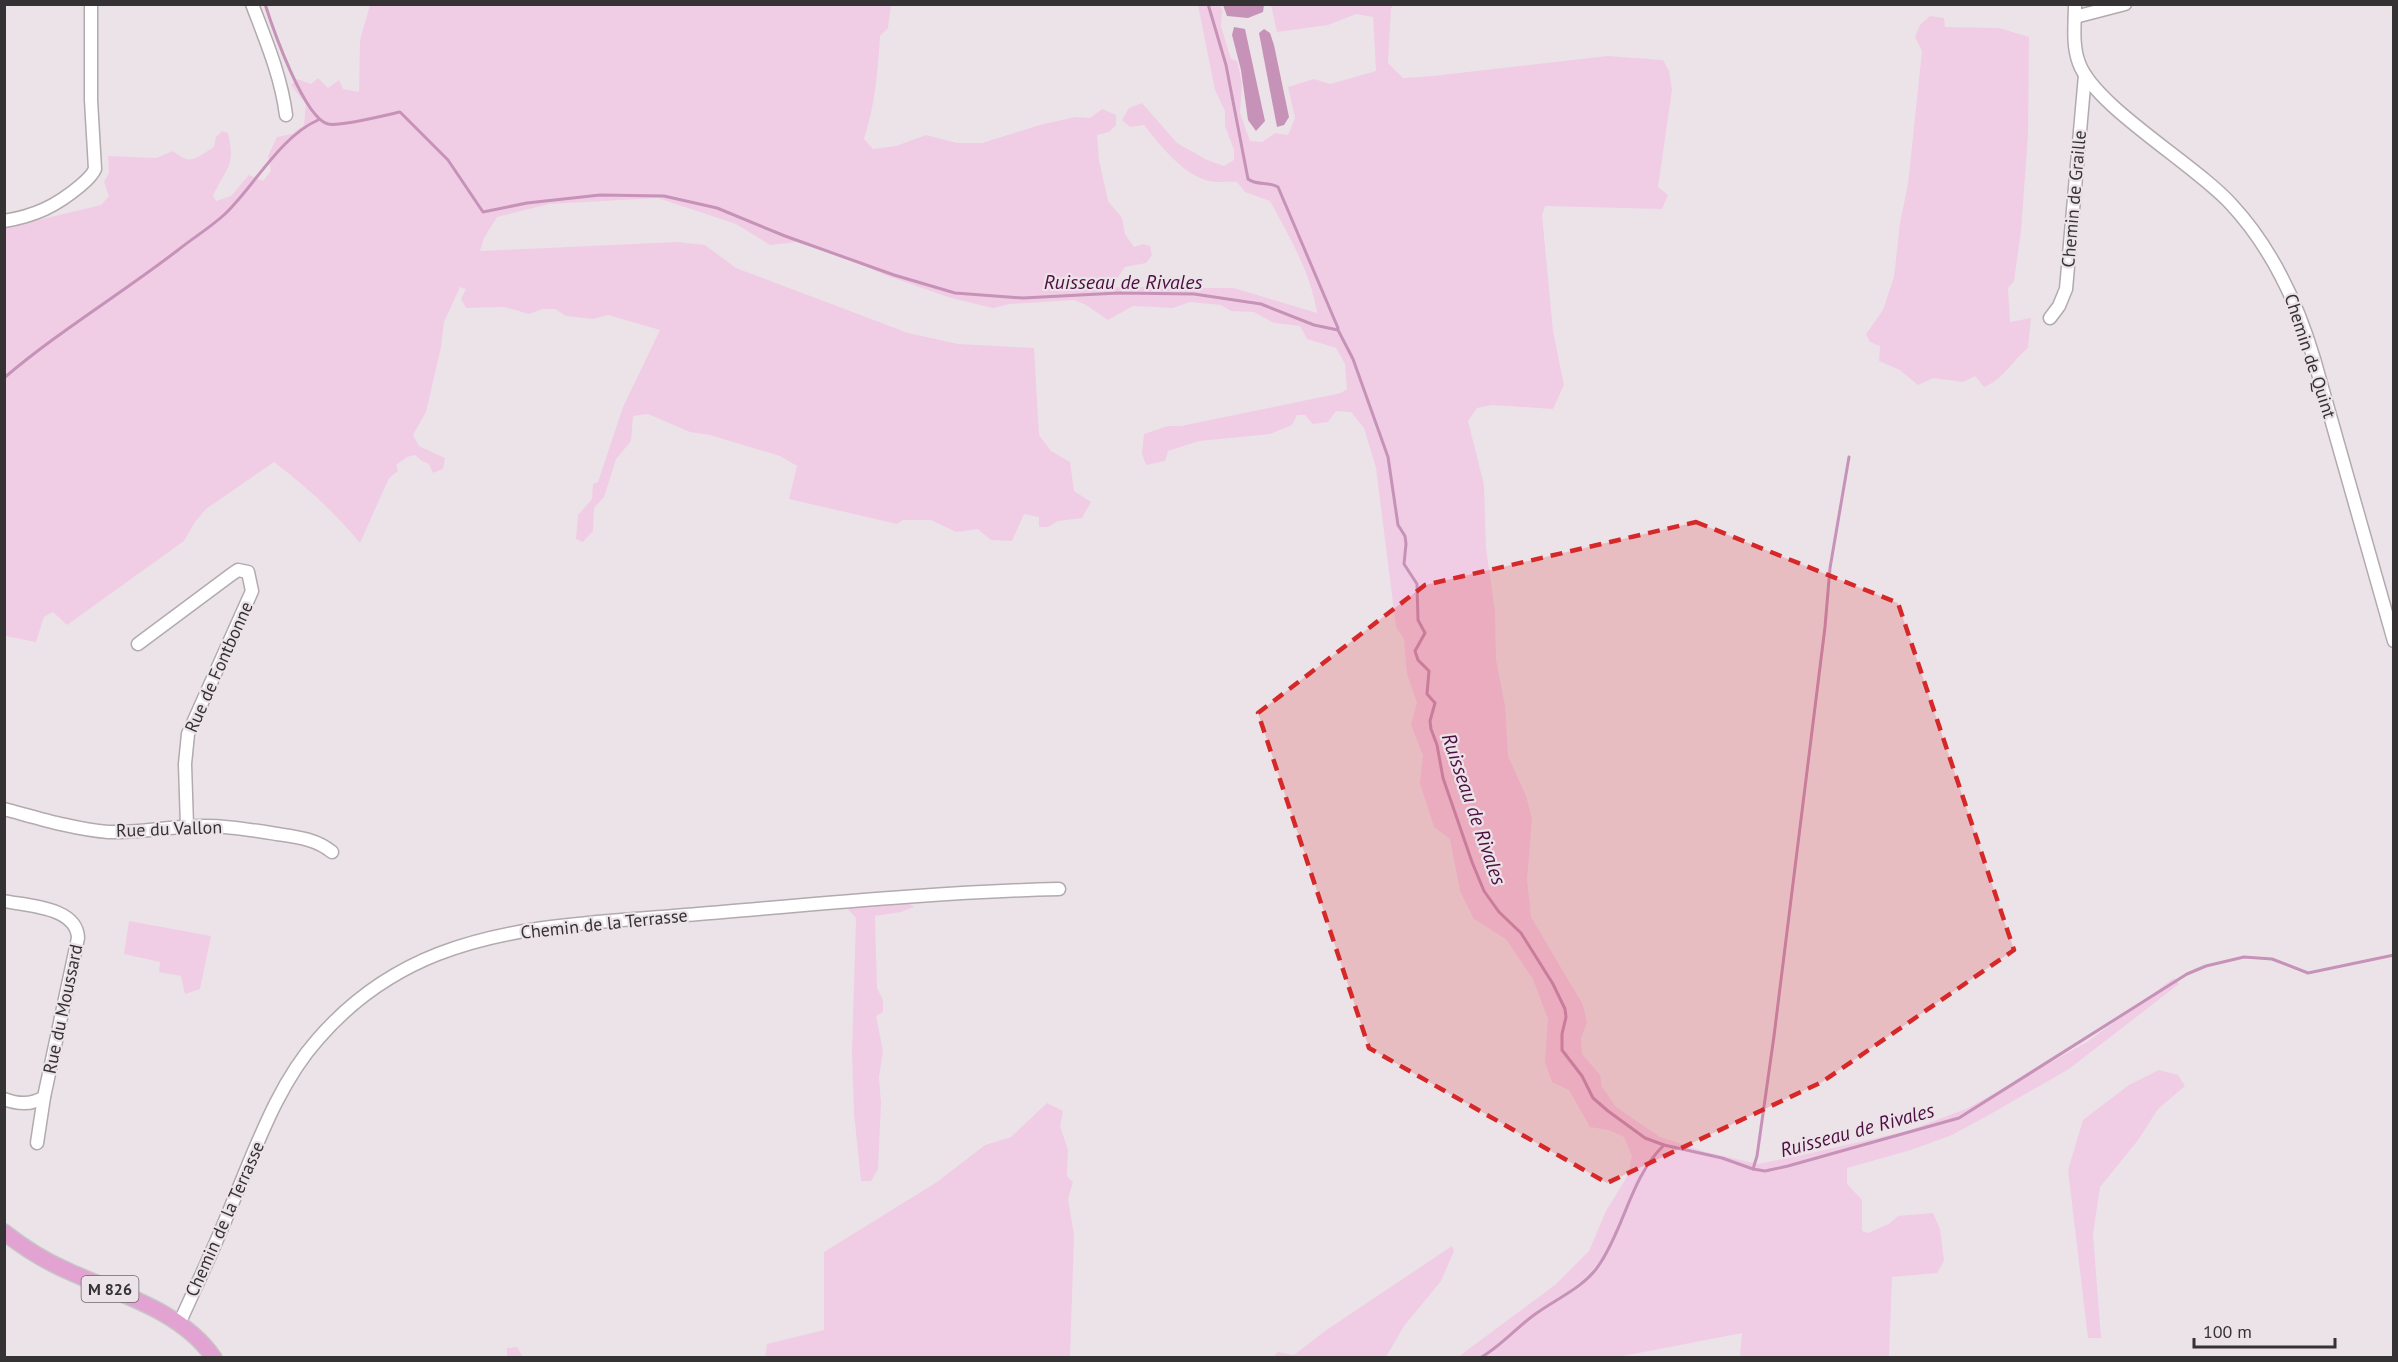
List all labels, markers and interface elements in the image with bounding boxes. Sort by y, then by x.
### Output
street label: Chemin de Graille [2056,129,2091,268]
water label: Ruisseau de Rivales [1044,269,1202,295]
street label: Chemin de Quint [2279,291,2341,421]
street label: Rue de Fontbonne [179,598,258,736]
water label: Ruisseau de Rivales [1436,730,1512,888]
street label: Rue du Vallon [116,815,222,842]
street label: Chemin de la Terrasse [519,903,689,944]
street label: Rue du Moussard [38,942,87,1076]
water label: Ruisseau de Rivales [1777,1097,1937,1163]
street label: Chemin de la Terrasse [180,1138,269,1300]
road number: M 826 [82,1276,138,1302]
scale bar [2194,1311,2335,1349]
text: 100 m [2203,1320,2252,1343]

